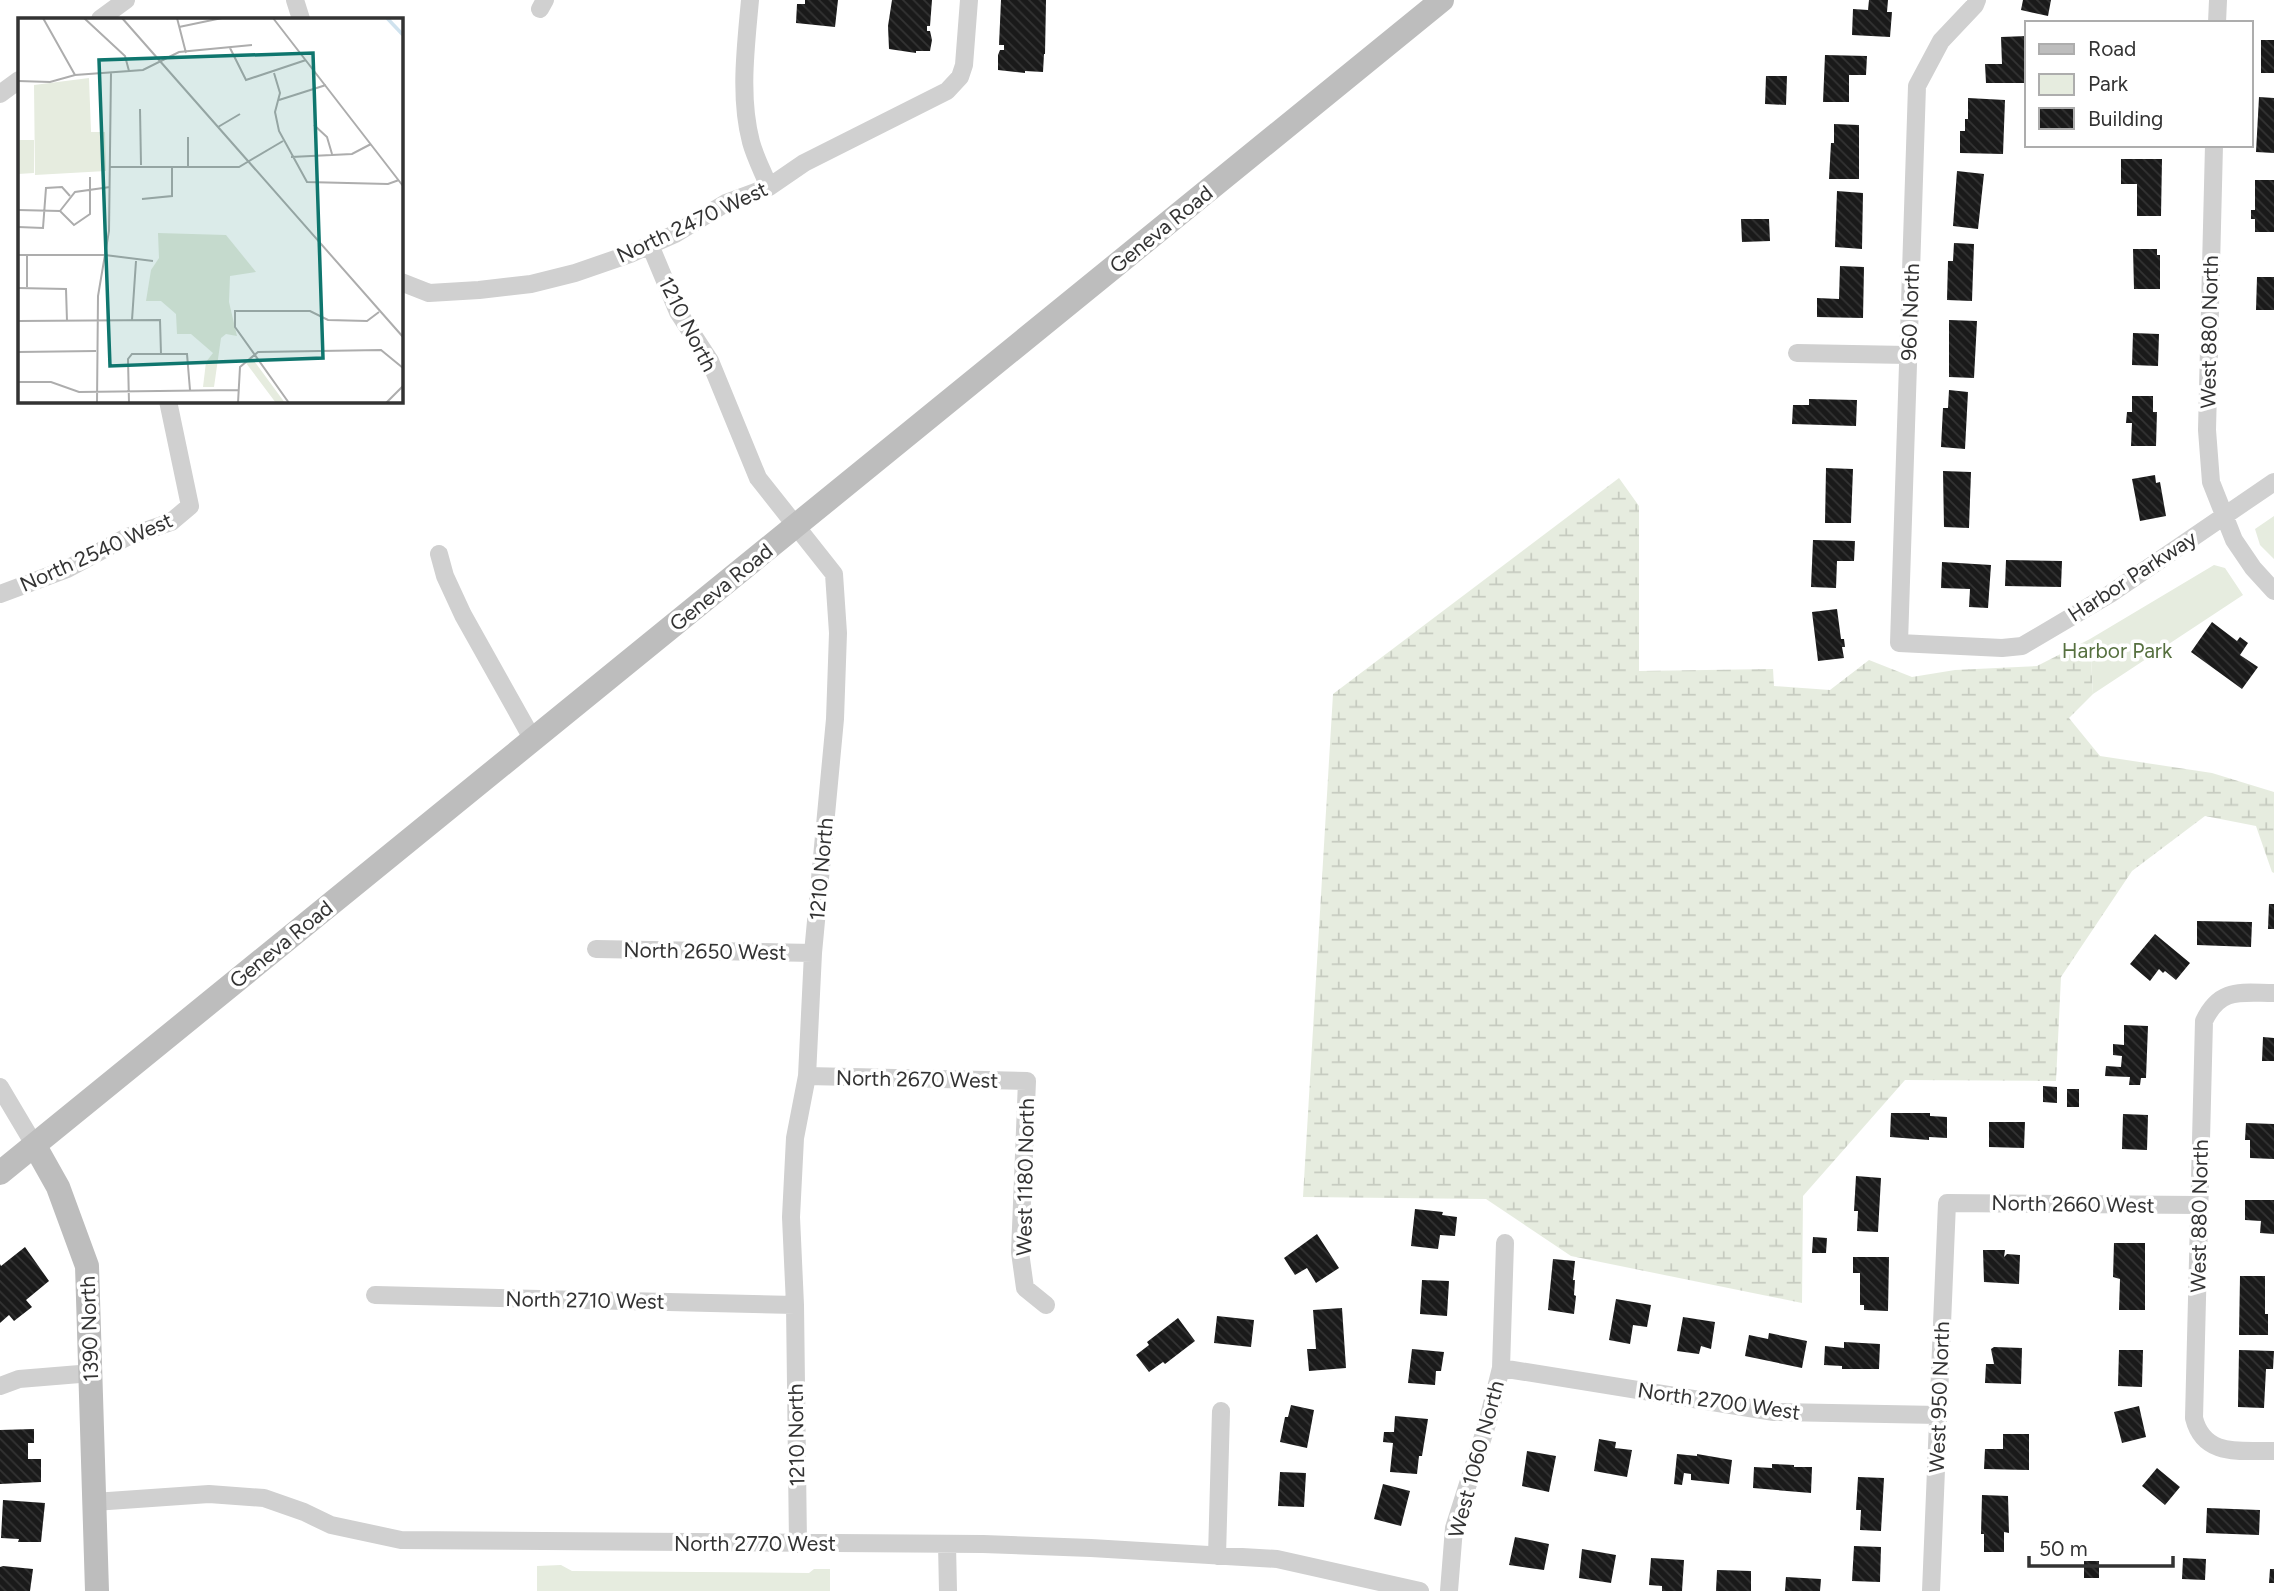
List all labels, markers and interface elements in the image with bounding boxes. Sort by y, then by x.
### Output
inset map [18,18,402,402]
legend [2025,21,2253,147]
text: Road [2088,36,2136,61]
text: Park [2088,71,2129,96]
text: Building [2088,106,2163,131]
street label: North 2470 West [613,176,771,268]
street label: Geneva Road [1104,180,1218,278]
street label: West 880 North [2195,255,2223,409]
street label: 960 North [1896,263,1924,361]
street label: 1210 North [653,272,723,376]
street label: North 2540 West [16,507,176,597]
street label: Harbor Parkway [2063,525,2201,627]
street label: Geneva Road [664,538,778,636]
park label: Harbor Park [2062,638,2173,663]
street label: 1210 North [804,817,838,921]
street label: Geneva Road [224,895,338,993]
street label: North 2650 West [623,937,787,965]
street label: North 2670 West [836,1065,998,1093]
street label: West 1180 North [1011,1098,1039,1256]
street label: West 880 North [2185,1139,2213,1293]
street label: North 2660 West [1991,1190,2155,1218]
street label: 1390 North [75,1276,103,1382]
street label: North 2710 West [505,1286,665,1314]
street label: West 950 North [1924,1321,1954,1473]
street label: North 2700 West [1636,1377,1802,1425]
street label: West 1060 North [1443,1378,1509,1540]
street label: 1210 North [783,1383,809,1487]
scale bar [2029,1524,2172,1568]
street label: North 2770 West [674,1531,836,1556]
text: 50 m [2039,1536,2088,1561]

